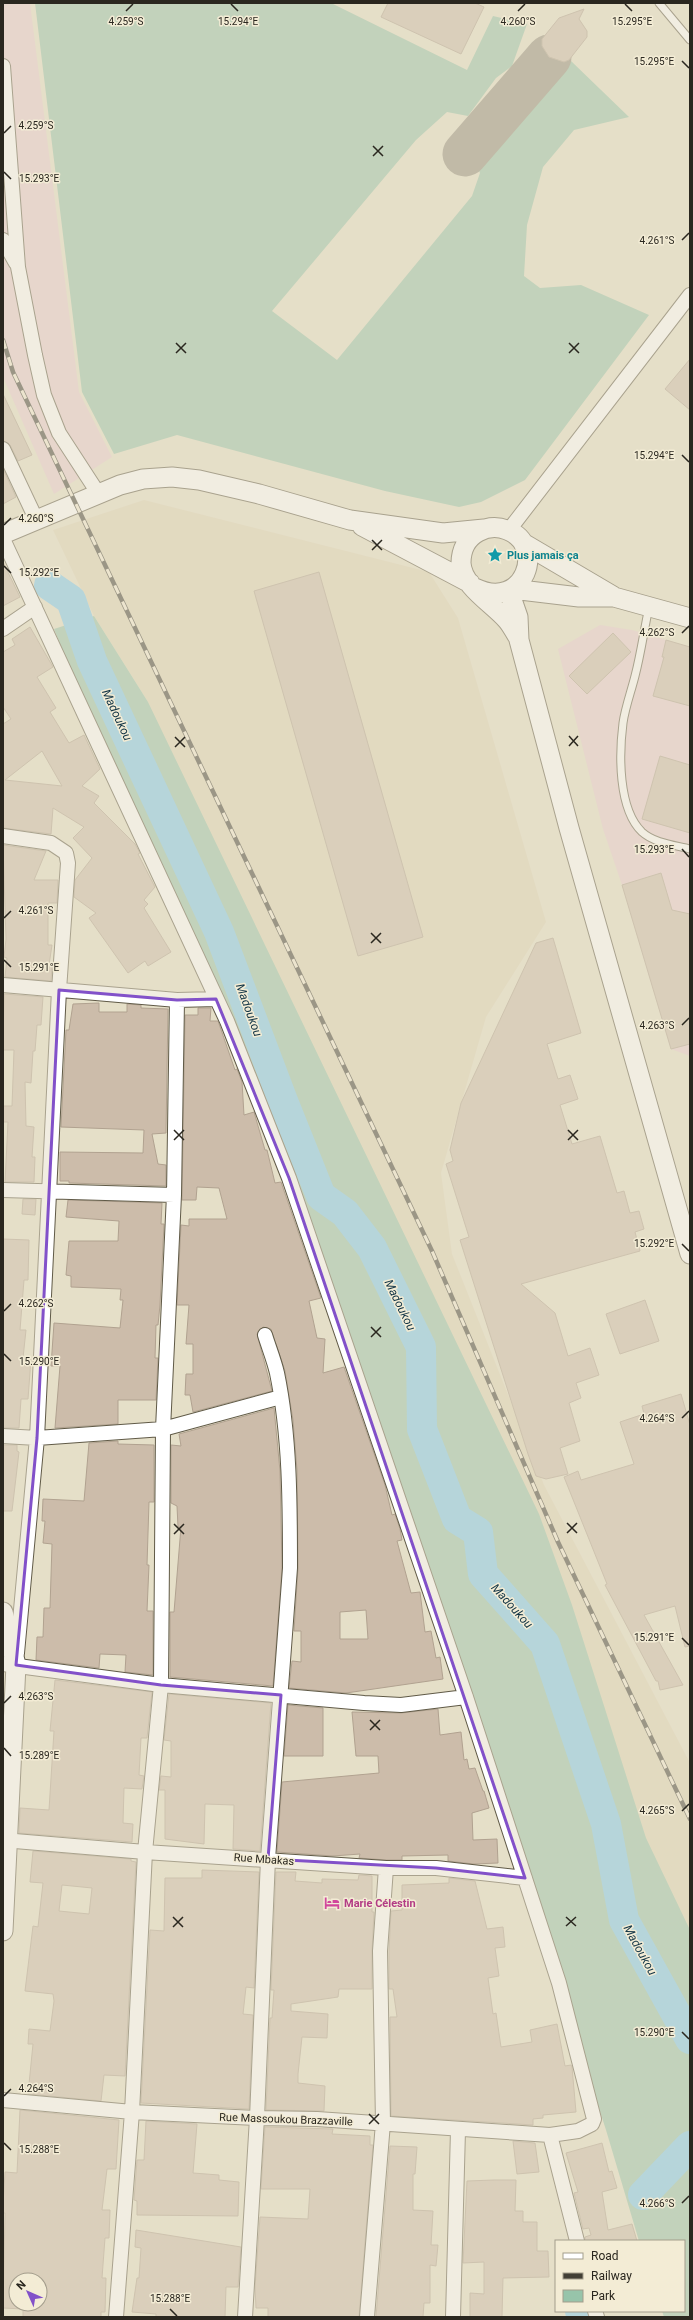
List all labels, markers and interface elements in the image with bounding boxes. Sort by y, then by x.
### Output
text: 4.259°S [109,16,143,27]
text: 15.294°E [218,16,258,27]
text: 4.260°S [501,16,535,27]
text: 15.295°E [612,16,652,27]
text: 15.295°E [634,56,674,67]
text: 4.259°S [19,120,53,131]
text: 15.293°E [19,173,59,184]
text: 4.261°S [640,235,674,246]
text: 15.294°E [634,450,674,461]
text: 4.260°S [19,513,53,524]
place icon: Plus jamais ça [486,546,504,564]
place label: Plus jamais ça [507,549,579,562]
text: 15.292°E [19,567,59,578]
text: 4.262°S [640,627,674,638]
water label: Madoukou [99,687,135,743]
text: 15.293°E [634,844,674,855]
text: 4.261°S [19,905,53,916]
text: 15.291°E [19,962,59,973]
water label: Madoukou [233,982,265,1039]
text: 4.263°S [640,1020,674,1031]
text: 15.292°E [634,1238,674,1249]
water label: Madoukou [382,1277,419,1333]
text: 4.262°S [19,1298,53,1309]
text: 15.290°E [19,1356,59,1367]
text: 4.264°S [640,1413,674,1424]
water label: Madoukou [488,1581,536,1632]
text: 15.291°E [634,1632,674,1643]
text: 4.263°S [19,1691,53,1702]
text: 15.289°E [19,1750,59,1761]
text: 4.265°S [640,1805,674,1816]
street label: Rue Mbakas [233,1851,295,1868]
hotel icon: Marie Célestin [323,1894,341,1912]
place label: Marie Célestin [344,1897,416,1910]
water label: Madoukou [621,1923,660,1978]
text: 15.290°E [634,2027,674,2038]
text: 4.264°S [19,2083,53,2094]
street label: Rue Massoukou Brazzaville [219,2111,353,2128]
text: 15.288°E [19,2144,59,2155]
text: 4.266°S [640,2198,674,2209]
legend [555,2240,685,2312]
text: Road [591,2249,619,2263]
text: Railway [591,2269,632,2283]
north arrow [8,2272,48,2312]
text: N [14,2278,29,2293]
text: Park [591,2289,616,2303]
text: 15.288°E [150,2293,190,2304]

